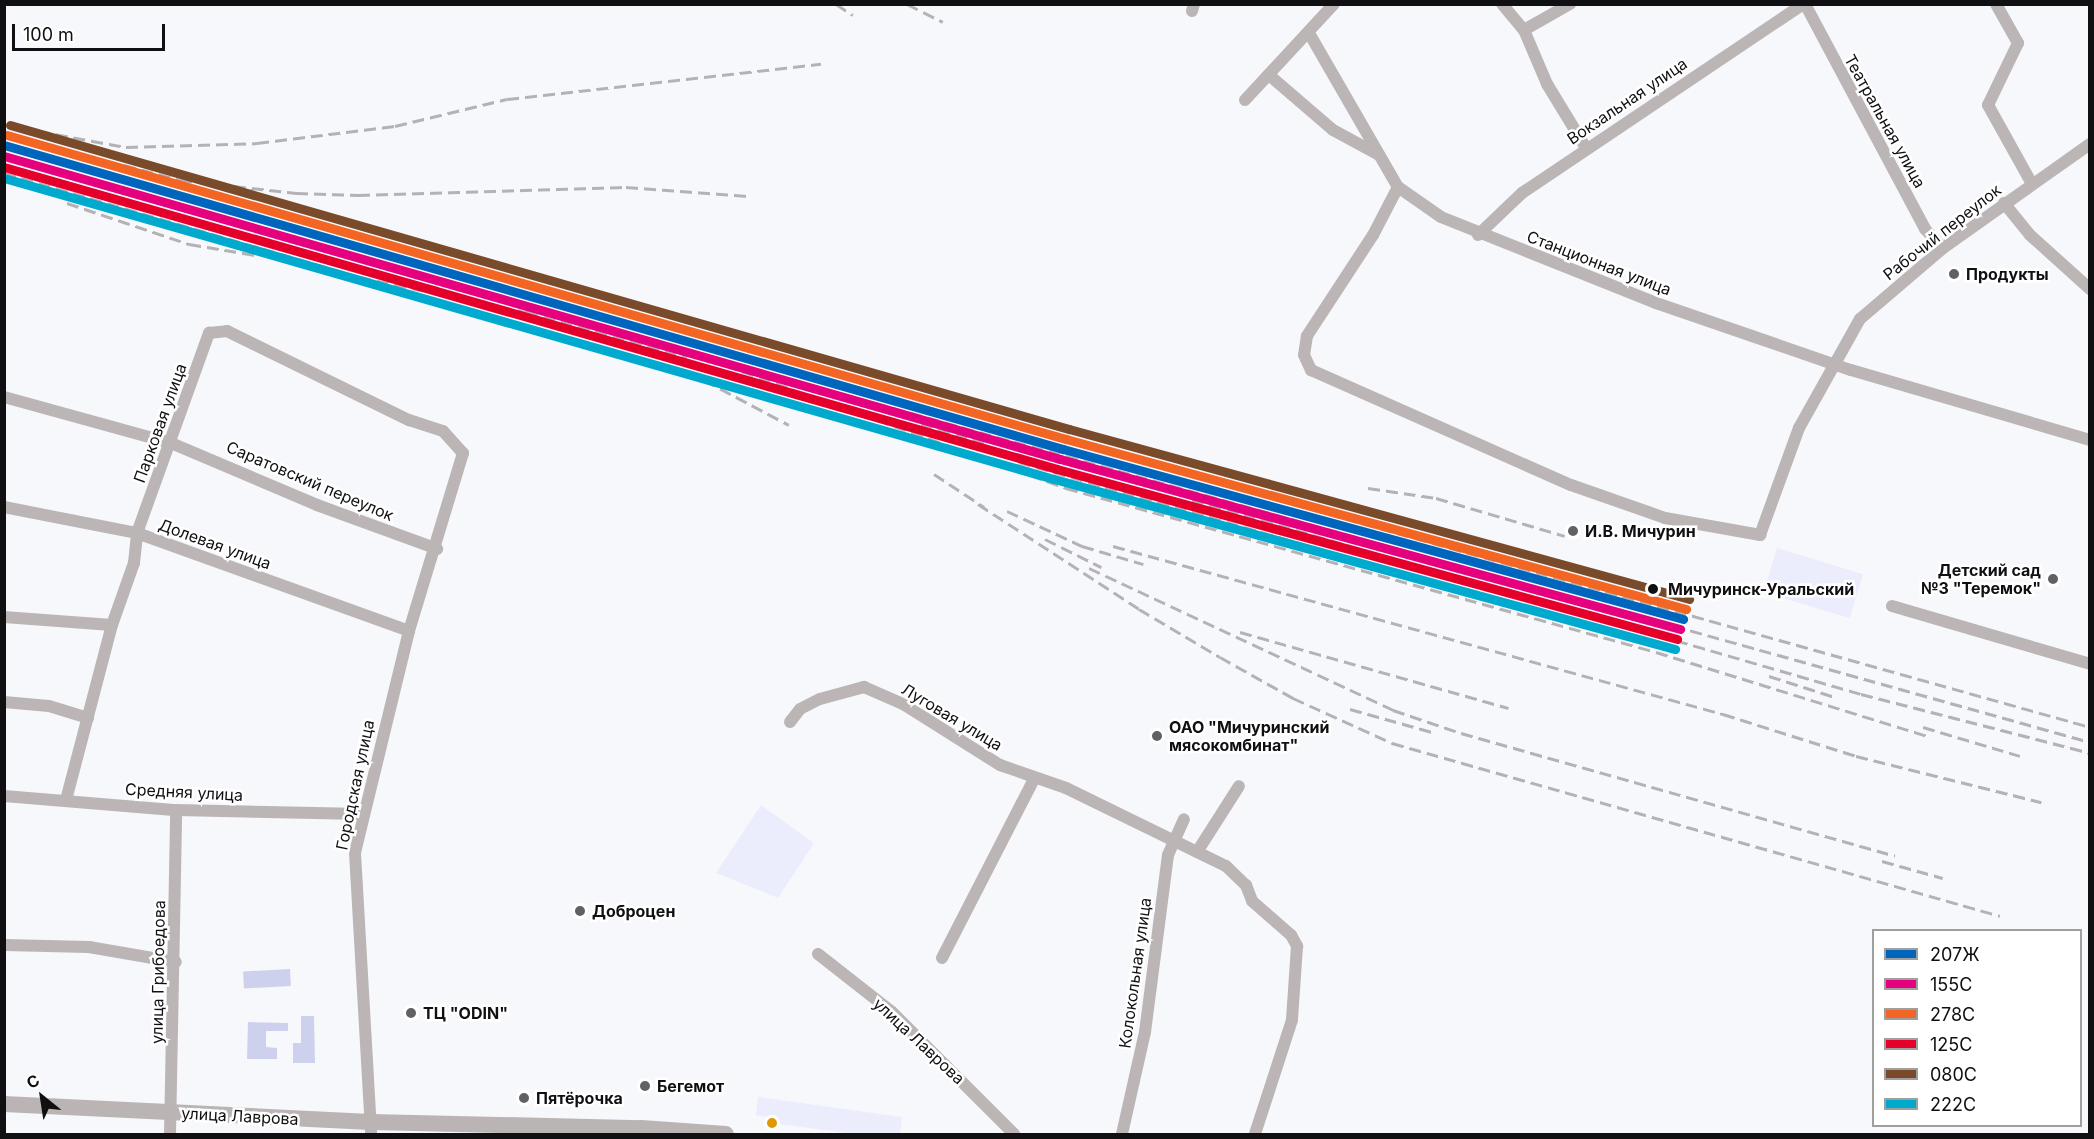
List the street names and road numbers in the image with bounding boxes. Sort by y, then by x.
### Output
street label: Театральная улица [1840,51,1930,191]
street label: Вокзальная улица [1563,54,1691,148]
street label: Рабочий переулок [1879,180,2005,284]
street label: Станционная улица [1524,227,1674,299]
street label: Парковая улица [130,361,190,485]
street label: Саратовский переулок [223,437,397,525]
street label: Долевая улица [156,515,274,573]
street label: Луговая улица [898,679,1006,755]
street label: Городская улица [332,718,378,852]
street label: Средняя улица [125,779,243,805]
street label: Колокольная улица [1115,896,1155,1050]
street label: улица Грибоедова [147,900,169,1044]
street label: улица Лаврова [870,994,968,1088]
street label: улица Лаврова [181,1103,299,1129]

